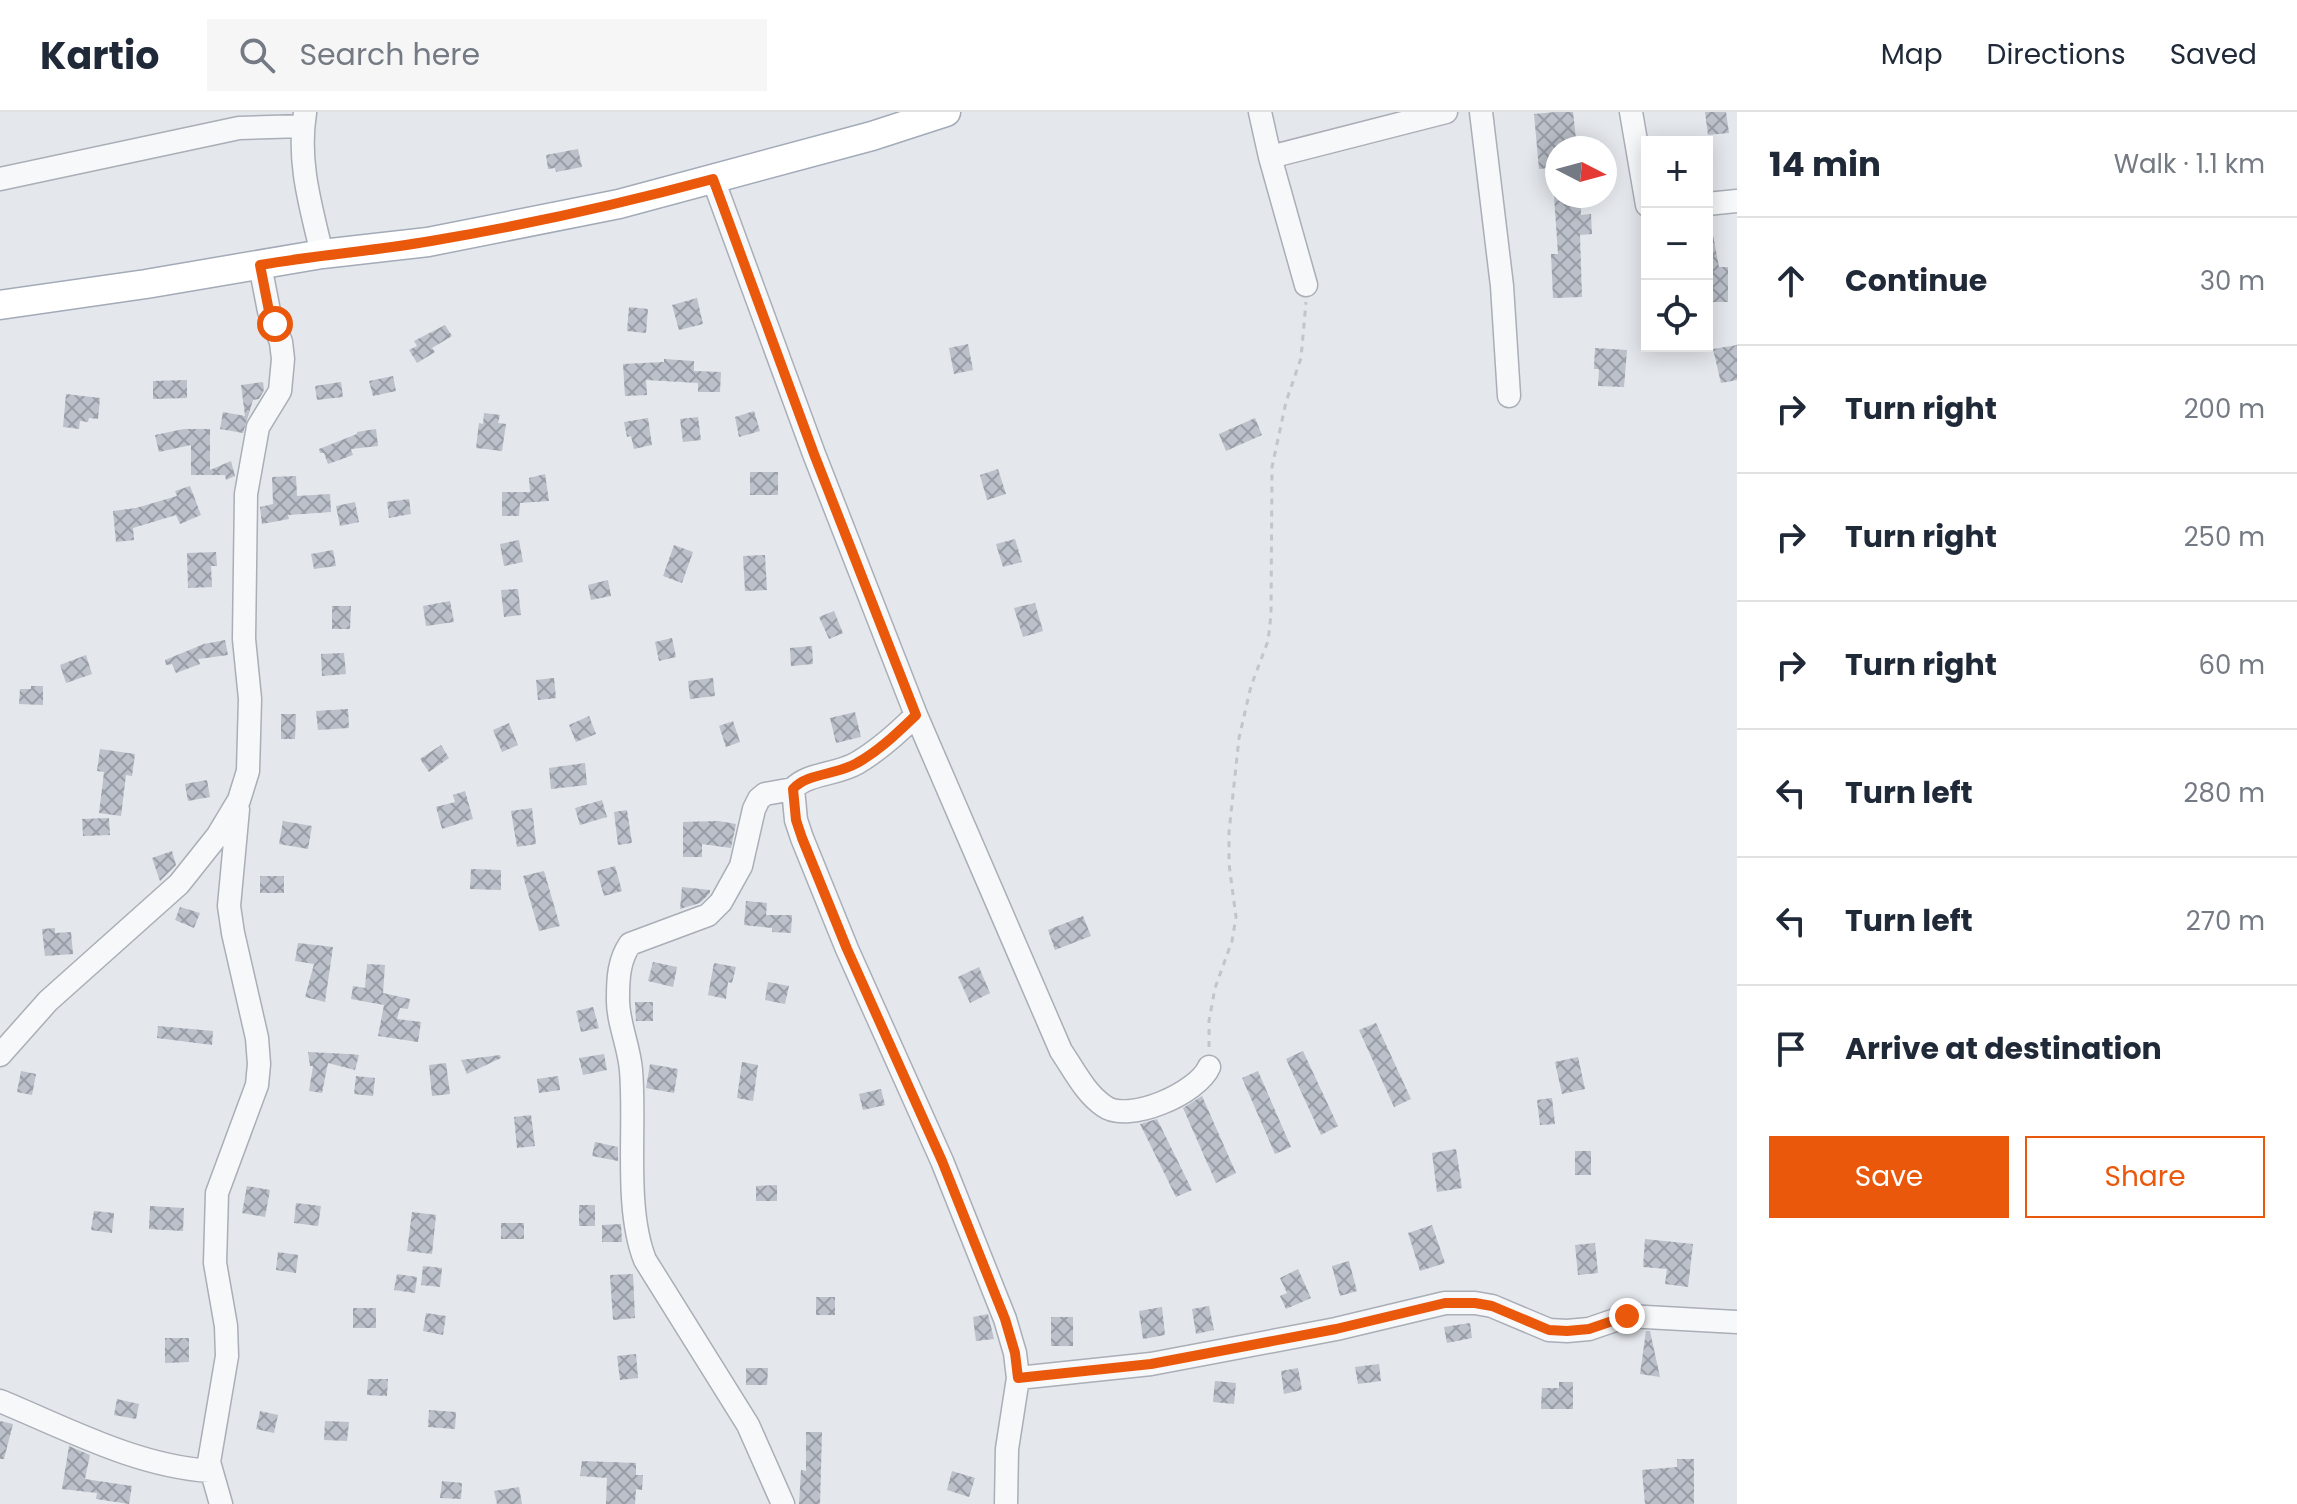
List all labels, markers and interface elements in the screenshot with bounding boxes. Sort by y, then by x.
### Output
search box [207,19,767,91]
text: Kartio [40,29,159,82]
icon: search [235,33,279,77]
text: Search here [299,33,480,76]
text: Map [1881,35,1943,74]
text: Directions [1987,35,2126,74]
text: Saved [2170,35,2257,74]
north arrow [1545,136,1617,208]
map controls [1641,136,1713,352]
button: + [1641,136,1713,208]
text: 14 min [1769,140,1881,188]
text: Walk · 1.1 km [2114,146,2265,182]
button: − [1641,208,1713,280]
icon: ahead [1769,259,1813,303]
text: Continue [1845,259,1987,302]
text: 30 m [2200,263,2265,299]
button: locate [1641,280,1713,352]
route start [257,306,293,342]
icon: right [1769,387,1813,431]
text: Turn right [1845,387,1997,430]
text: 200 m [2184,391,2265,427]
icon: right [1769,515,1813,559]
text: Turn right [1845,515,1997,558]
text: 250 m [2184,519,2265,555]
icon: right [1769,643,1813,687]
text: Turn right [1845,643,1997,686]
text: 60 m [2198,647,2265,683]
icon: left [1769,771,1813,815]
text: Turn left [1845,771,1973,814]
text: 280 m [2184,775,2265,811]
icon: left [1769,899,1813,943]
text: Turn left [1845,899,1973,942]
text: 270 m [2186,903,2265,939]
icon: arrive [1769,1027,1813,1071]
text: Arrive at destination [1845,1027,2162,1070]
button: Save [1769,1136,2009,1218]
button: Share [2025,1136,2265,1218]
route end [1609,1298,1645,1334]

